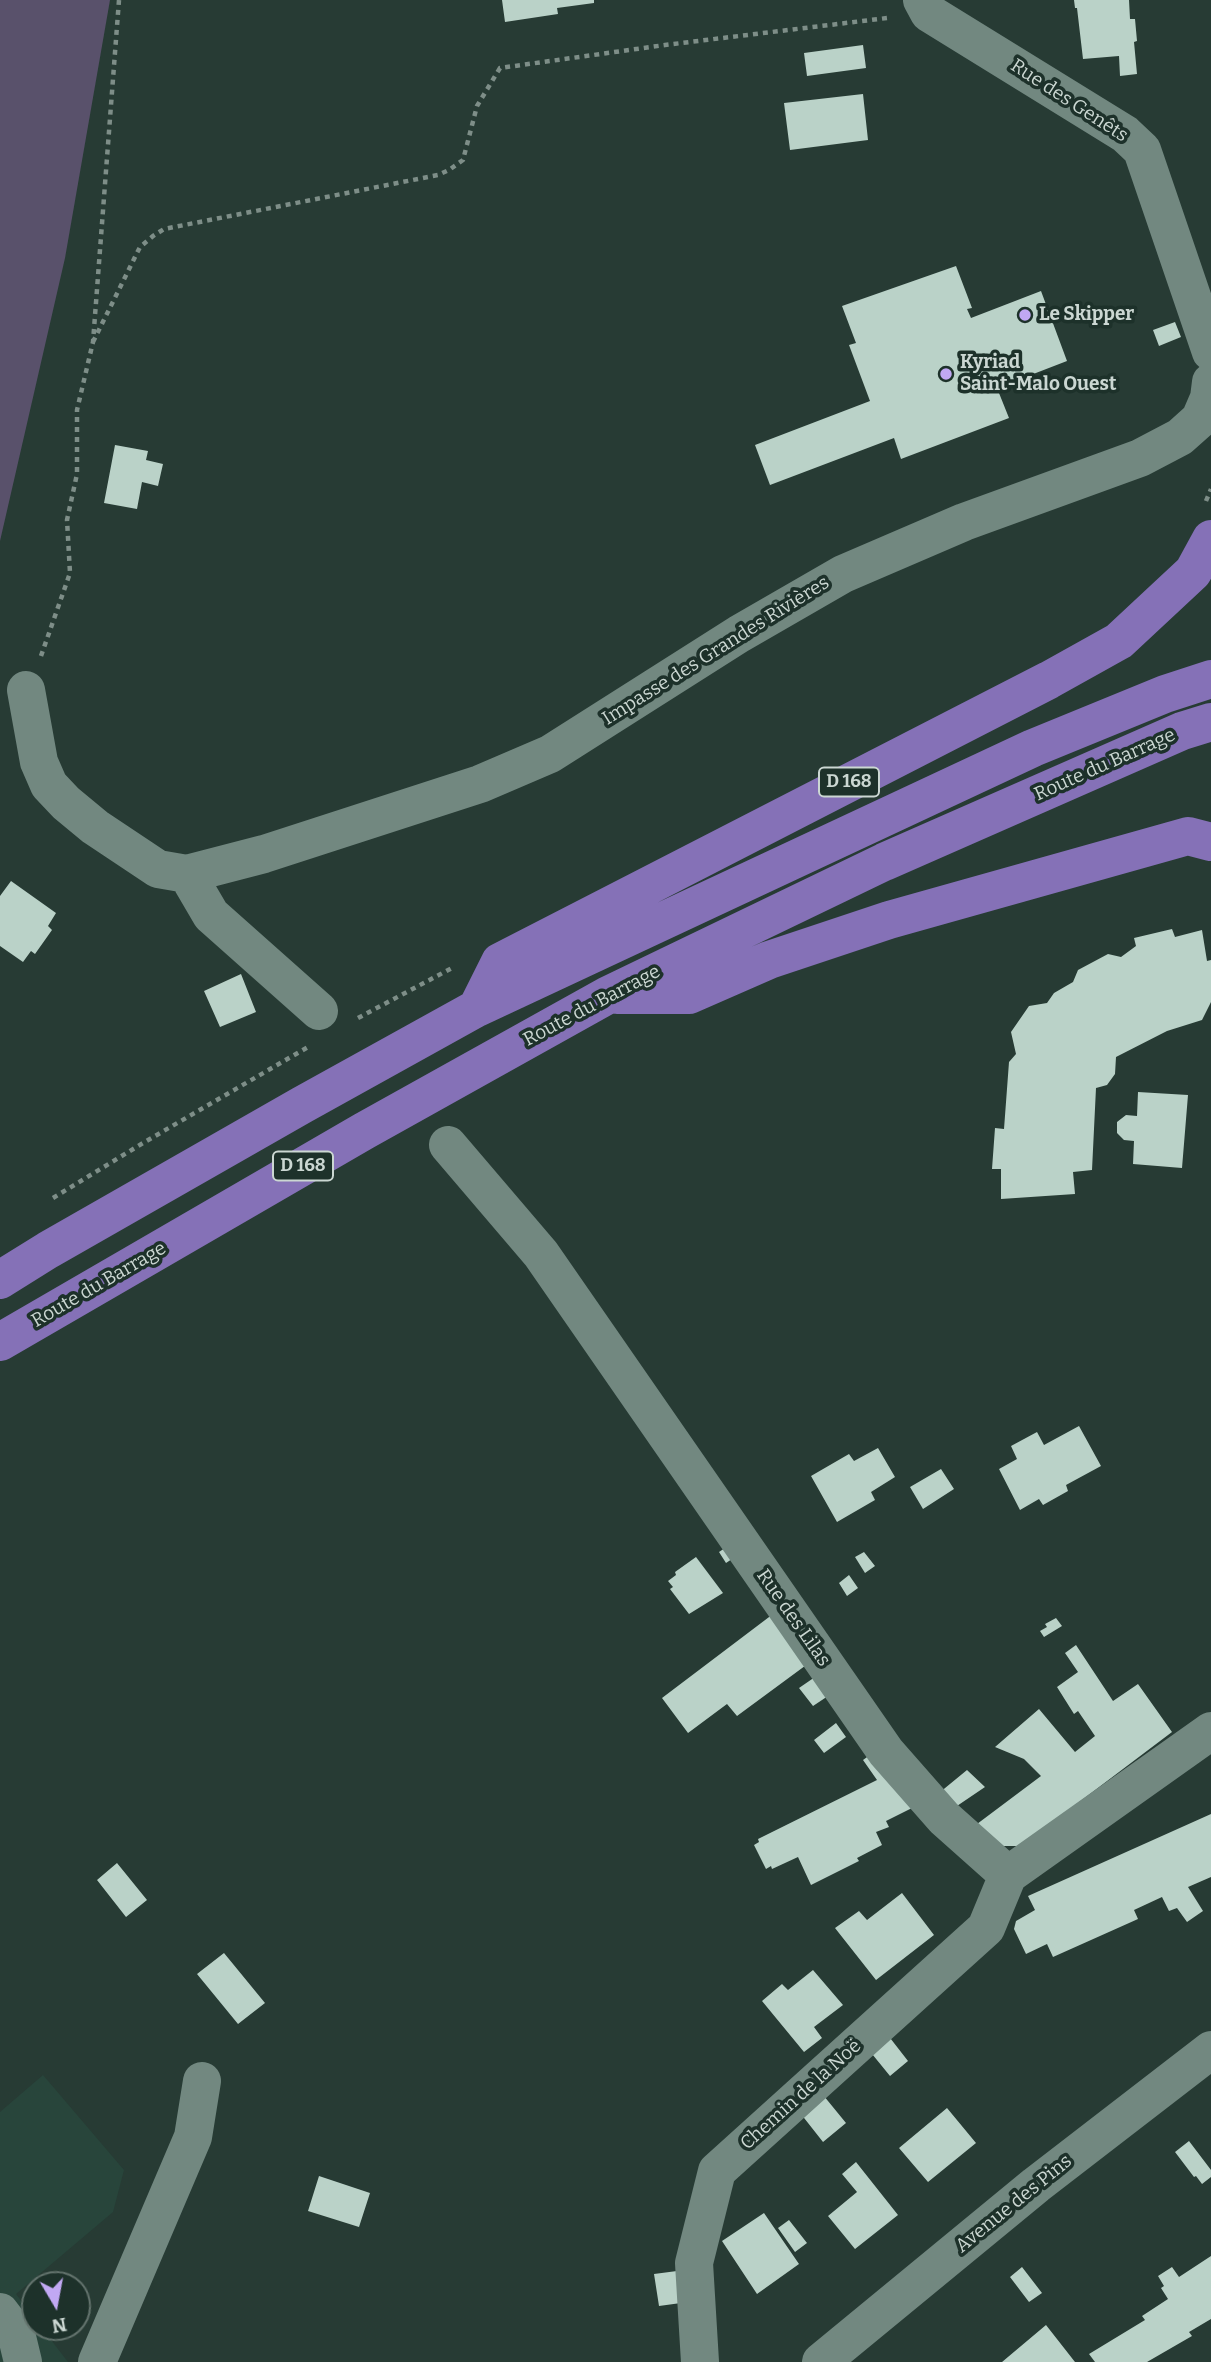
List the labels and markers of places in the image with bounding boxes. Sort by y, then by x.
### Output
place label: Le Skipper [1039,304,1134,326]
marker: Le Skipper [1017,307,1033,323]
place label: Kyriad Saint-Malo Ouest [960,352,1116,396]
marker: Kyriad Saint-Malo Ouest [938,366,954,382]

